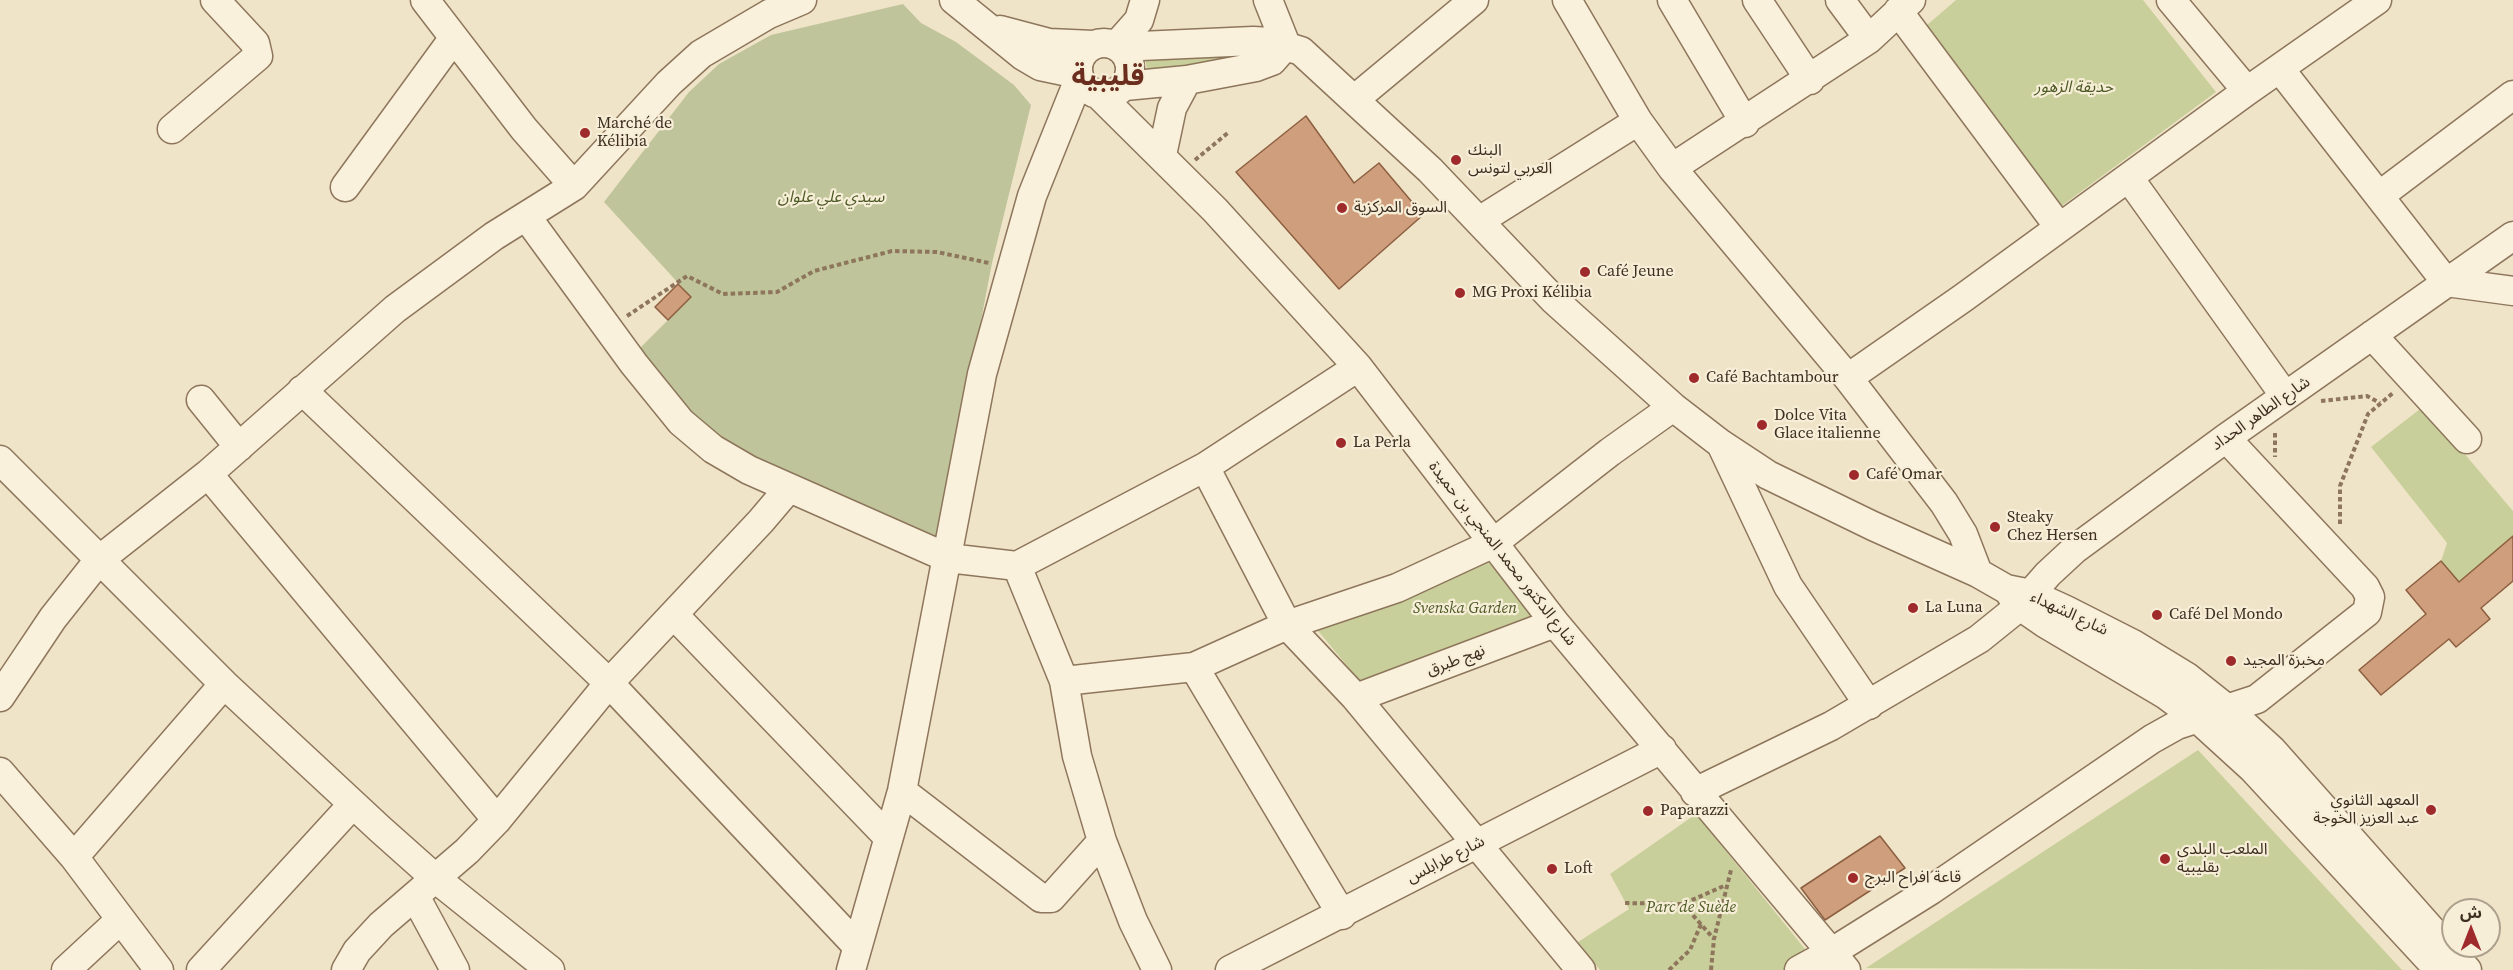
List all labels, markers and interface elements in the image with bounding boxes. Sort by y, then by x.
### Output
district label: قليبية [1072,61,1144,95]
park label: حديقة الزهور [2035,78,2113,98]
place label: Marché de Kélibia [597,114,672,152]
marker: Marché de Kélibia [578,126,592,140]
place label: البنك العربي لتونس [1468,141,1552,179]
marker: البنك العربي لتونس [1449,153,1463,167]
park label: سيدي علي علوان [778,188,884,208]
place label: السوق المركزية [1354,198,1447,218]
marker: السوق المركزية [1335,201,1349,215]
place label: Café Jeune [1597,262,1674,282]
marker: Café Jeune [1578,265,1592,279]
place label: MG Proxi Kélibia [1472,283,1592,303]
marker: MG Proxi Kélibia [1453,286,1467,300]
place label: Café Bachtambour [1706,368,1839,388]
marker: Café Bachtambour [1687,371,1701,385]
street label: شارع الطاهر الحداد [2208,373,2314,455]
place label: Dolce Vita Glace italienne [1774,406,1881,444]
marker: Dolce Vita Glace italienne [1755,418,1769,432]
place label: La Perla [1353,433,1411,453]
marker: La Perla [1334,436,1348,450]
street label: شارع الدكتور محمد المنجي بن حميدة [1424,458,1580,650]
place label: Café Omar [1866,465,1942,485]
marker: Café Omar [1847,468,1861,482]
place label: Steaky Chez Hersen [2007,508,2098,546]
marker: Steaky Chez Hersen [1988,520,2002,534]
street label: شارع الشهداء [2027,588,2111,640]
place label: La Luna [1925,598,1983,618]
park label: Svenska Garden [1413,599,1517,619]
marker: La Luna [1906,601,1920,615]
place label: Café Del Mondo [2169,605,2283,625]
marker: Café Del Mondo [2150,608,2164,622]
street label: نهج طبرق [1424,641,1488,681]
place label: مخبزة المجيد [2243,651,2325,671]
marker: مخبزة المجيد [2224,654,2238,668]
place label: المعهد الثانوي عبد العزيز الخوجة [2313,791,2419,829]
place label: Paparazzi [1660,801,1729,821]
marker: المعهد الثانوي عبد العزيز الخوجة [2424,803,2438,817]
marker: Paparazzi [1641,804,1655,818]
street label: شارع طرابلس [1404,832,1488,888]
place label: الملعب البلدي بقليبية [2177,840,2267,878]
marker: الملعب البلدي بقليبية [2158,852,2172,866]
place label: Loft [1564,859,1593,879]
marker: Loft [1545,862,1559,876]
place label: قاعة افراح البرج [1865,868,1961,888]
marker: قاعة افراح البرج [1846,871,1860,885]
park label: Parc de Suède [1646,898,1736,918]
north arrow [2441,898,2501,958]
text: ش [2460,901,2482,923]

